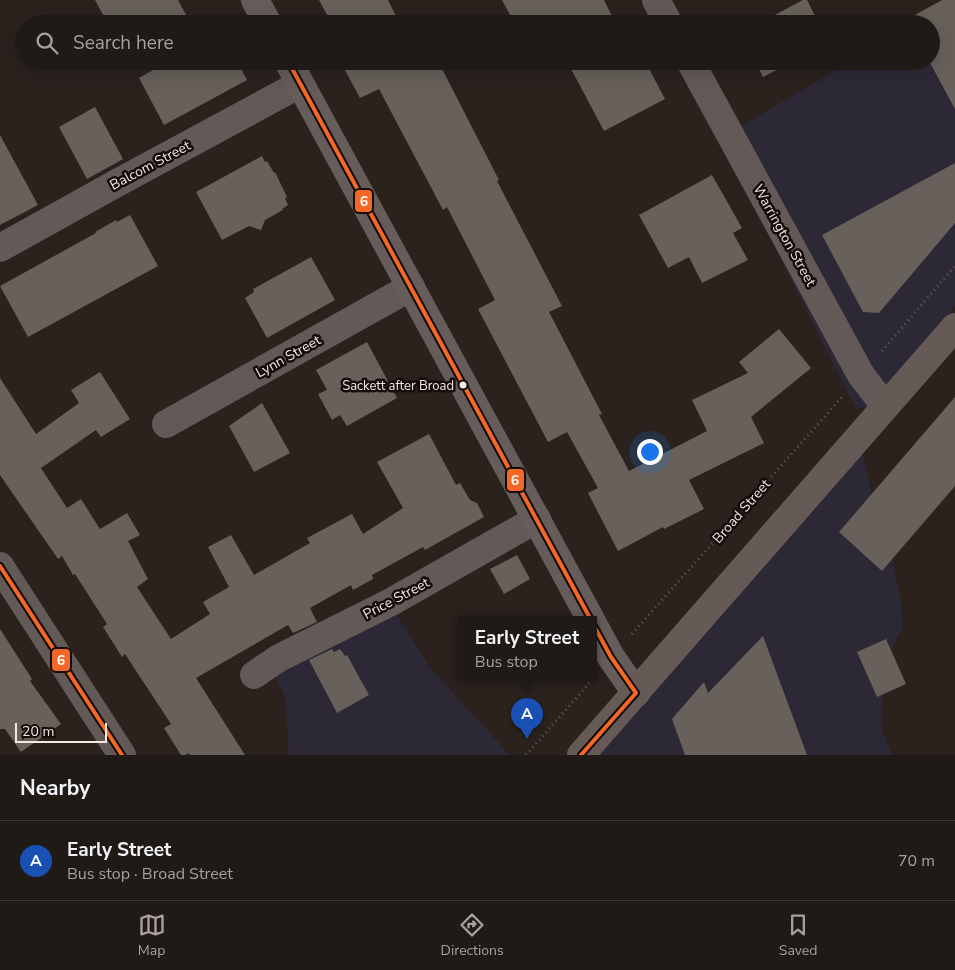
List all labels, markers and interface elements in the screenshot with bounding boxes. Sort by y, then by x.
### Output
search box [15,15,940,70]
icon: search [33,29,61,57]
text: Search here [73,30,174,56]
street label: Balcom Street [107,136,194,195]
street label: Warrington Street [749,181,821,290]
line badge: 6 [354,189,373,213]
text: 6 [360,192,368,211]
street label: Lynn Street [252,331,324,382]
place label: Sackett after Broad [342,377,454,395]
marker: Sackett after Broad [458,380,468,390]
your location [637,439,663,465]
line badge: 6 [506,468,525,492]
text: 6 [511,471,519,490]
street label: Broad Street [708,475,775,548]
street label: Price Street [360,573,433,624]
popup [457,616,597,681]
text: Early Street [475,625,579,651]
line badge: 6 [51,648,71,672]
text: 6 [57,651,65,670]
text: Bus stop [475,651,538,673]
pin: A [511,698,543,739]
scale bar [15,720,108,743]
text: 20 m [22,722,54,741]
text: Nearby [20,774,90,802]
text: Early Street [67,837,171,863]
text: A [30,850,42,872]
text: 70 m [898,850,935,872]
text: Bus stop · Broad Street [67,863,233,885]
tab: Map [138,911,166,960]
tab: Directions [441,911,504,960]
tab: Saved [779,911,817,960]

